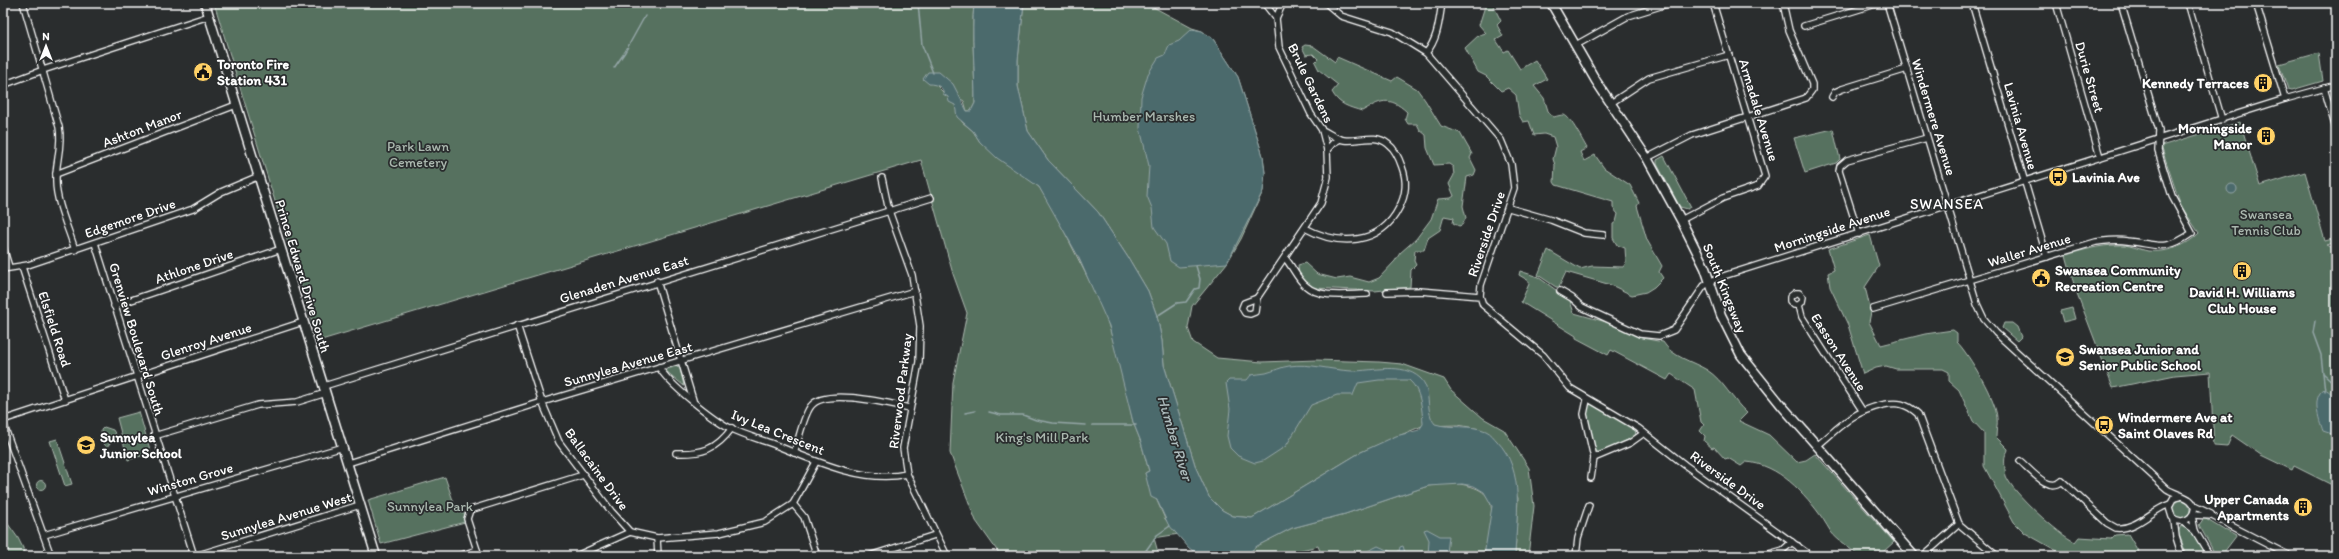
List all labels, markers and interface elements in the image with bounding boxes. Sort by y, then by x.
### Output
north arrow [26,26,66,66]
text: N [42,30,50,43]
street label: Durie Street [2071,40,2108,115]
street label: Brule Gardens [1284,41,1337,126]
place label: Toronto Fire Station 431 [216,56,290,89]
street label: Armadale Avenue [1735,57,1782,164]
street label: Windermere Avenue [1908,57,1959,178]
public building icon: Toronto Fire Station 431 [192,61,214,83]
building icon: Kennedy Terraces [2252,72,2274,94]
place label: Kennedy Terraces [2142,75,2249,92]
street label: Lavinia Avenue [2000,80,2041,172]
street label: Ashton Manor [100,105,185,151]
park label: Humber Marshes [1093,108,1195,125]
place label: Morningside Manor [2178,120,2253,153]
building icon: Morningside Manor [2255,125,2277,147]
park label: Park Lawn Cemetery [387,138,449,171]
bus stop icon: Lavinia Ave [2047,166,2069,188]
place label: Lavinia Ave [2072,169,2140,186]
street label: Riverside Drive [1464,189,1509,279]
street label: Edgemore Drive [83,195,178,242]
district label: SWANSEA [1910,195,1984,213]
street label: Prince Edward Drive South [271,198,334,355]
street label: Morningside Avenue [1772,203,1893,256]
park label: Swansea Tennis Club [2231,206,2301,239]
street label: Waller Avenue [1986,230,2073,271]
street label: South Kingsway [1699,241,1750,336]
street label: Athlone Drive [153,245,236,288]
street label: Glenaden Avenue East [558,252,691,307]
building icon: David H. Williams Club House [2231,260,2253,282]
street label: Grenview Boulevard South [105,261,168,418]
place label: Swansea Community Recreation Centre [2055,262,2181,295]
public building icon: Swansea Community Recreation Centre [2030,267,2052,289]
place label: David H. Williams Club House [2189,284,2295,317]
street label: Elsfield Road [34,289,75,370]
street label: Easson Avenue [1807,310,1870,395]
street label: Glenroy Avenue [159,319,254,364]
street label: Riverwood Parkway [885,332,916,450]
street label: Sunnylea Avenue East [562,338,694,391]
place label: Swansea Junior and Senior Public School [2079,341,2202,374]
school or university icon: Swansea Junior and Senior Public School [2054,346,2076,368]
water label: Humber River [1154,393,1197,485]
street label: Ivy Lea Crescent [729,406,827,459]
place label: Windermere Ave at Saint Olaves Rd [2118,409,2233,442]
bus stop icon: Windermere Ave at Saint Olaves Rd [2093,414,2115,436]
street label: Ballacaine Drive [561,425,632,514]
place label: Sunnylea Junior School [99,429,183,462]
park label: King's Mill Park [996,429,1089,446]
school or university icon: Sunnylea Junior School [75,434,97,456]
street label: Riverside Drive [1687,447,1769,514]
street label: Winston Grove [145,459,235,500]
street label: Sunnylea Avenue West [219,488,354,544]
place label: Upper Canada Apartments [2204,491,2290,524]
building icon: Upper Canada Apartments [2292,496,2314,518]
park label: Sunnylea Park [387,498,474,515]

